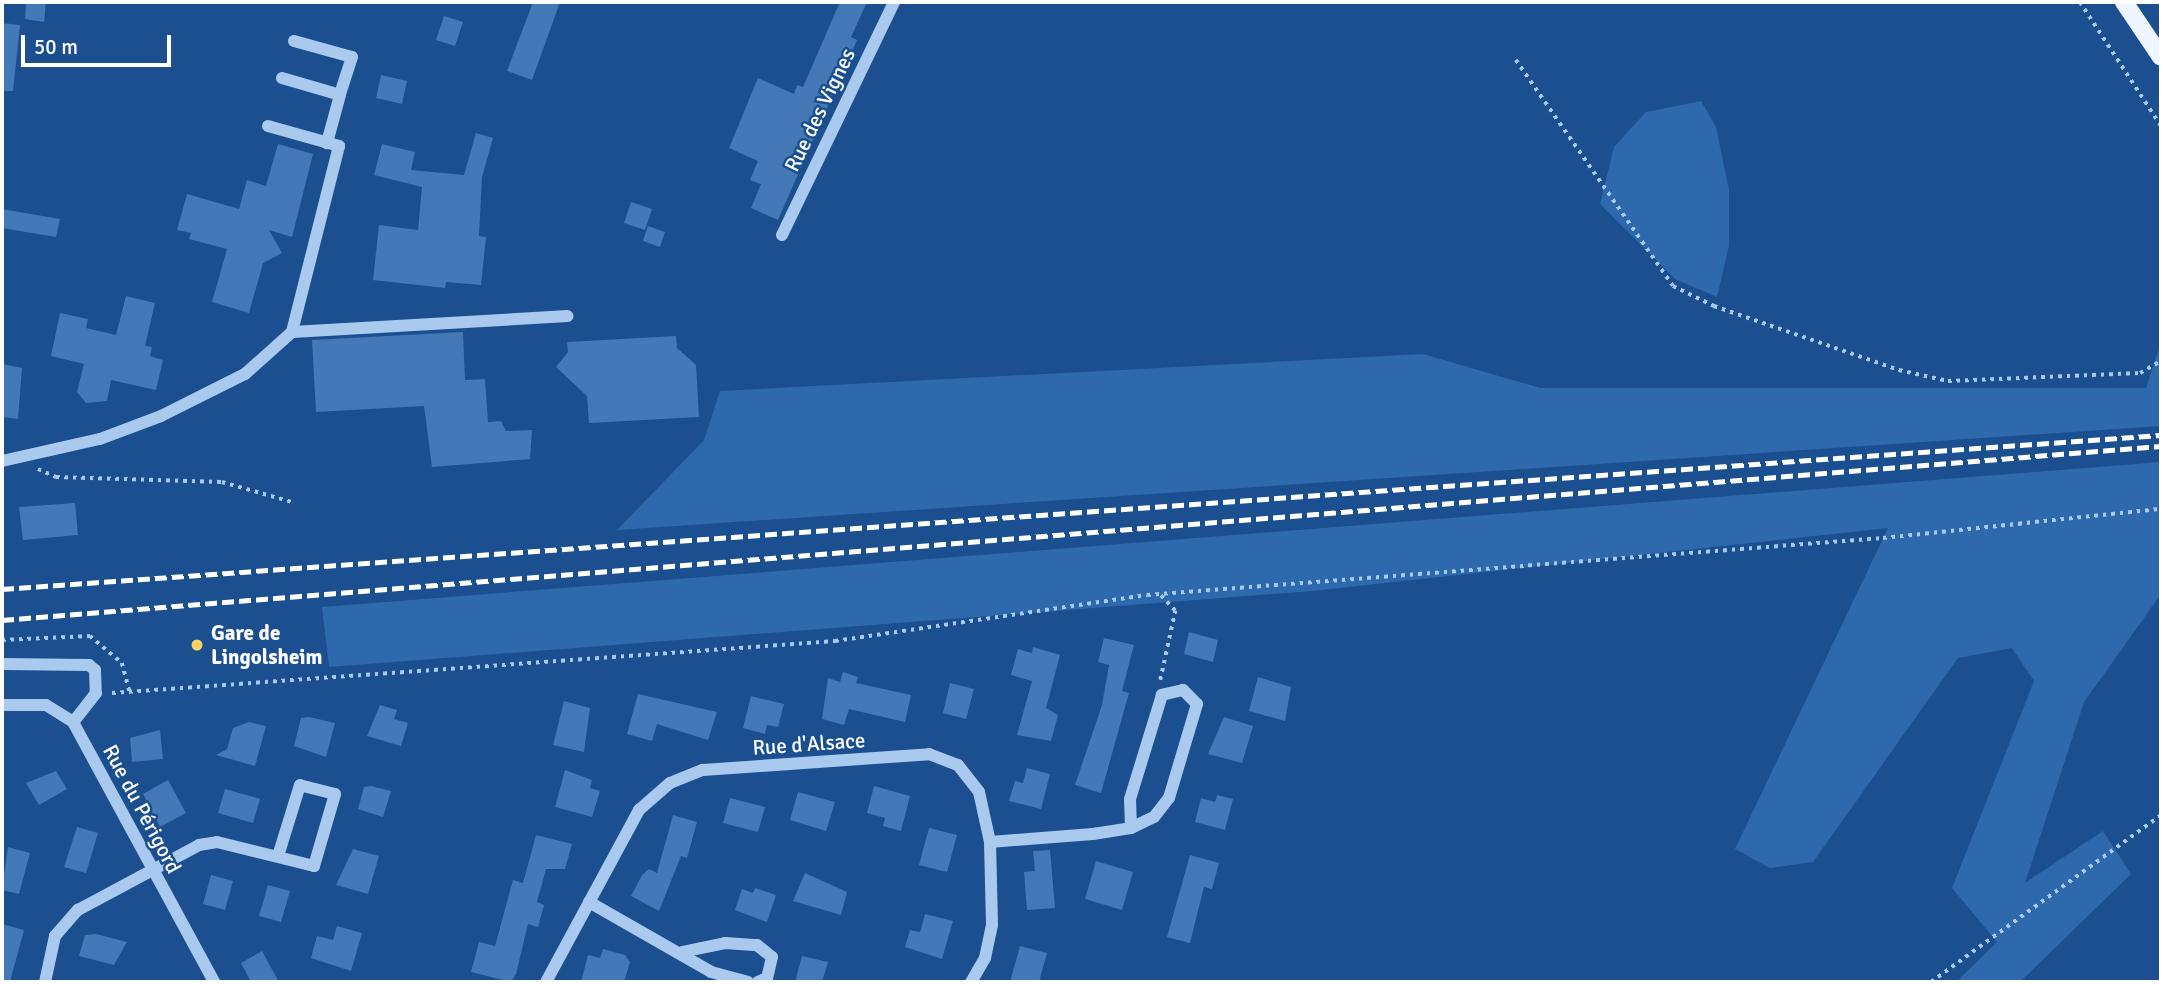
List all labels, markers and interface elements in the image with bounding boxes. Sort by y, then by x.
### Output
scale bar [24,21,175,65]
text: 50 m [34,34,78,60]
street label: Rue des Vignes [779,44,861,176]
place label: Gare de Lingolsheim [211,620,323,670]
marker: Gare de Lingolsheim [189,637,205,653]
street label: Rue d'Alsace [752,727,866,761]
street label: Rue du Périgord [97,740,187,878]

